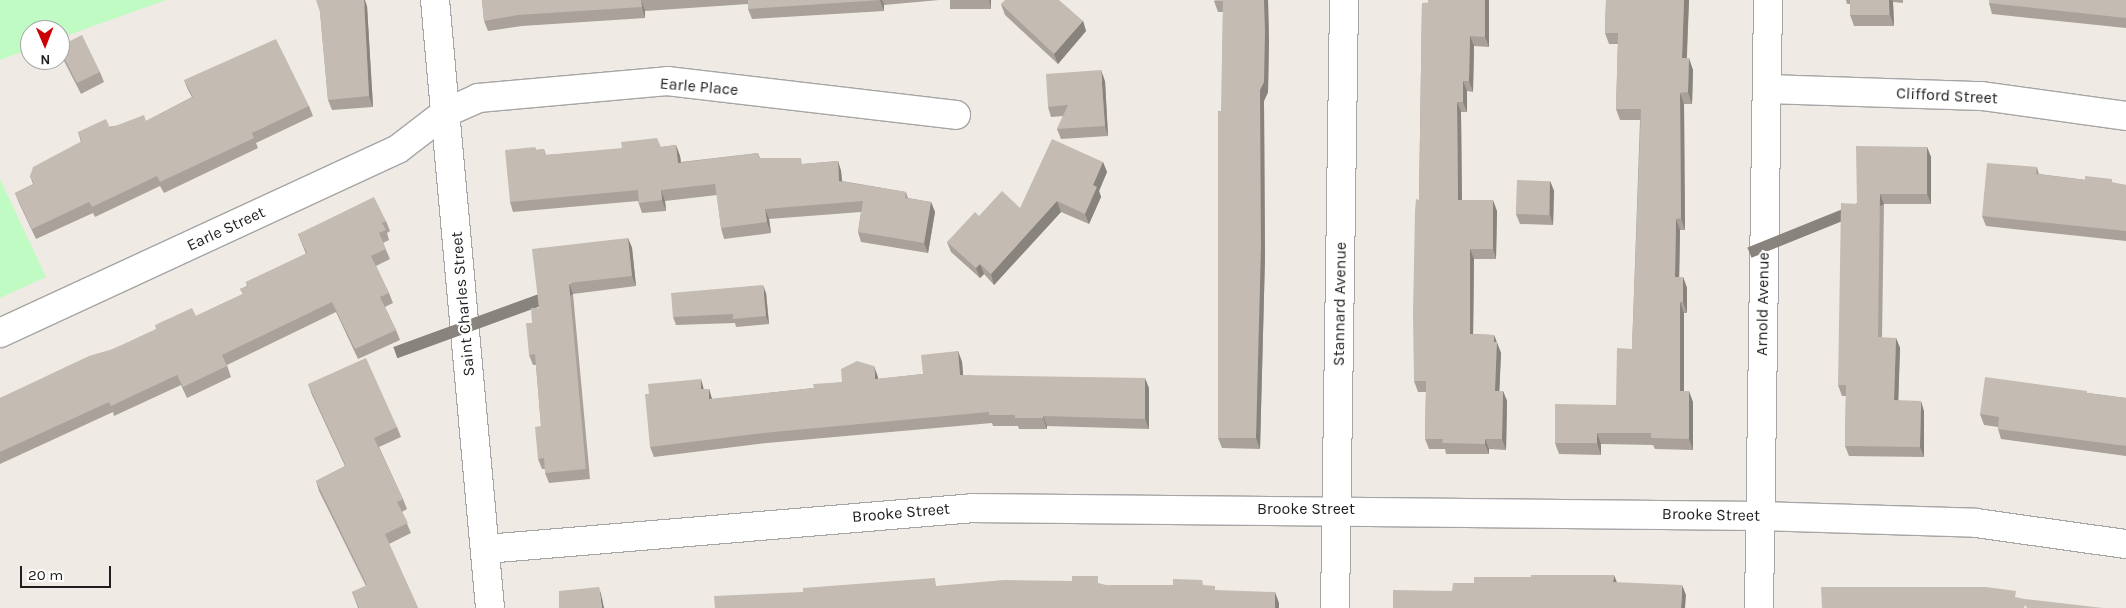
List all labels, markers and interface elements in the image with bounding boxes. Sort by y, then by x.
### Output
north arrow [20,20,70,70]
text: N [40,51,50,68]
street label: Earle Place [659,74,739,100]
street label: Clifford Street [1896,84,1998,108]
street label: Earle Street [184,203,268,255]
street label: Saint Charles Street [447,231,479,377]
street label: Stannard Avenue [1329,242,1351,366]
street label: Arnold Avenue [1752,252,1774,356]
street label: Brooke Street [851,499,951,527]
street label: Brooke Street [1257,499,1355,519]
street label: Brooke Street [1662,505,1760,525]
scale bar [22,556,114,588]
text: 20 m [28,566,63,584]

